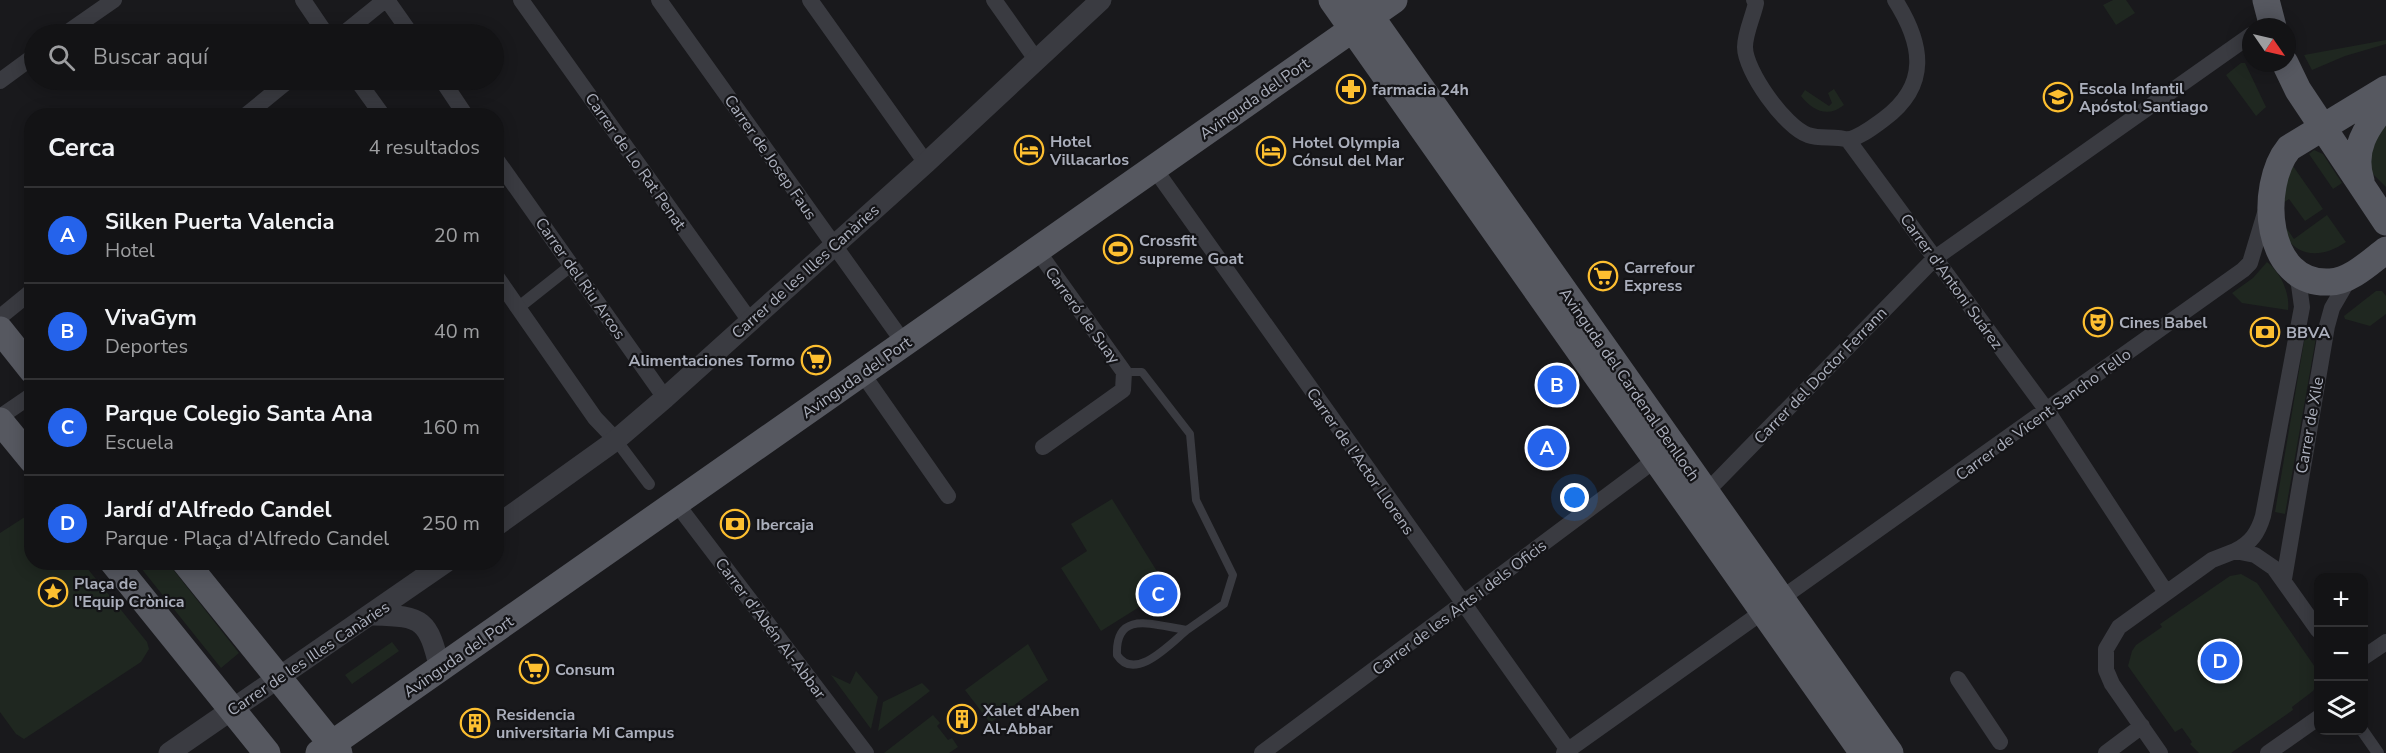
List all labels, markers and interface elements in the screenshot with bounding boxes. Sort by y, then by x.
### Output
north arrow [2242,18,2296,72]
search box [24,24,504,90]
icon: search [45,41,78,74]
text: Buscar aquí [93,42,208,72]
street label: Avinguda del Port [1195,52,1314,145]
pharmacy icon: farmacia 24h [1335,73,1367,105]
place label: Escola Infantil Apóstol Santiago [2079,78,2208,118]
place label: farmacia 24h [1372,79,1469,101]
school or university icon: Escola Infantil Apóstol Santiago [2042,81,2074,113]
street label: Carrer de Lo Rat Penat [580,89,691,235]
street label: Carrer de Josep Faus [719,91,822,224]
text: Cerca [48,130,115,165]
place label: Hotel Villacarlos [1049,131,1129,171]
place label: Hotel Olympia Cónsul del Mar [1292,132,1405,172]
text: 4 resultados [369,134,480,161]
hotel icon: Hotel Villacarlos [1013,134,1045,166]
hotel icon: Hotel Olympia Cónsul del Mar [1255,135,1287,167]
street label: Carrer de les Illes Canàries [727,199,884,344]
text: Silken Puerta Valencia [105,207,334,237]
street label: Carrer d'Antoni Suárez [1895,209,2008,354]
street label: Carrer del Riu Arcos [530,213,630,344]
text: A [60,222,75,249]
text: 20 m [434,222,480,249]
place label: Crossfit supreme Goat [1139,230,1244,270]
sports icon: Crossfit supreme Goat [1102,233,1134,265]
text: Hotel [105,237,155,264]
place label: Carrefour Express [1624,257,1695,297]
supermarket icon: Carrefour Express [1587,260,1619,292]
street label: Carreró de Suay [1040,263,1125,369]
street label: Avinguda del Cardenal Benlloch [1556,284,1704,484]
street label: Carrer del Doctor Ferrann [1749,302,1892,449]
text: VivaGym [105,303,197,333]
theatre icon: Cines Babel [2082,306,2114,338]
place label: Cines Babel [2119,312,2207,334]
bank icon: BBVA [2249,316,2281,348]
text: B [61,318,74,345]
text: 40 m [434,318,480,345]
place label: BBVA [2286,322,2330,344]
street label: Avinguda del Port [797,331,916,424]
text: Deportes [105,333,188,360]
supermarket icon: Alimentaciones Tormo [800,344,832,376]
street label: Carrer de Vicent Sancho Tello [1951,344,2136,486]
place label: Alimentaciones Tormo [629,350,795,372]
pin: B [1538,362,1576,408]
street label: Carrer de Xile [2291,375,2329,475]
street label: Carrer de l'Actor Llorens [1301,384,1419,539]
text: Parque Colegio Santa Ana [105,399,373,429]
text: C [61,414,74,441]
text: 160 m [422,414,480,441]
pin: A [1528,426,1566,470]
text: Escuela [105,429,174,456]
your location [1560,483,1589,512]
text: Jardí d'Alfredo Candel [105,495,332,525]
bank icon: Ibercaja [719,508,751,540]
text: D [60,510,75,537]
text: 250 m [422,510,480,537]
place label: Ibercaja [756,514,814,536]
text: Parque · Plaça d'Alfredo Candel [105,525,389,552]
street label: Carrer de les Arts i dels Oficis [1368,535,1551,681]
street label: Carrer d'Abén Al-Abbar [710,553,831,704]
pin: C [1138,572,1178,616]
place label: Plaça de l'Equip Crònica [74,573,185,613]
map controls [2314,573,2368,735]
button: + [2314,573,2368,627]
place icon: Plaça de l'Equip Crònica [37,576,69,608]
street label: Carrer de les Illes Canàries [223,596,394,722]
street label: Avinguda del Port [399,610,518,703]
button: − [2314,627,2368,681]
pin: D [2200,638,2240,684]
supermarket icon: Consum [518,653,550,685]
place label: Consum [555,659,615,681]
button: layers [2314,681,2368,735]
place label: Xalet d'Aben Al-Abbar [982,700,1080,740]
building icon: Xalet d'Aben Al-Abbar [946,703,978,735]
place label: Residencia universitaria Mi Campus [496,704,675,744]
building icon: Residencia universitaria Mi Campus [459,707,491,739]

